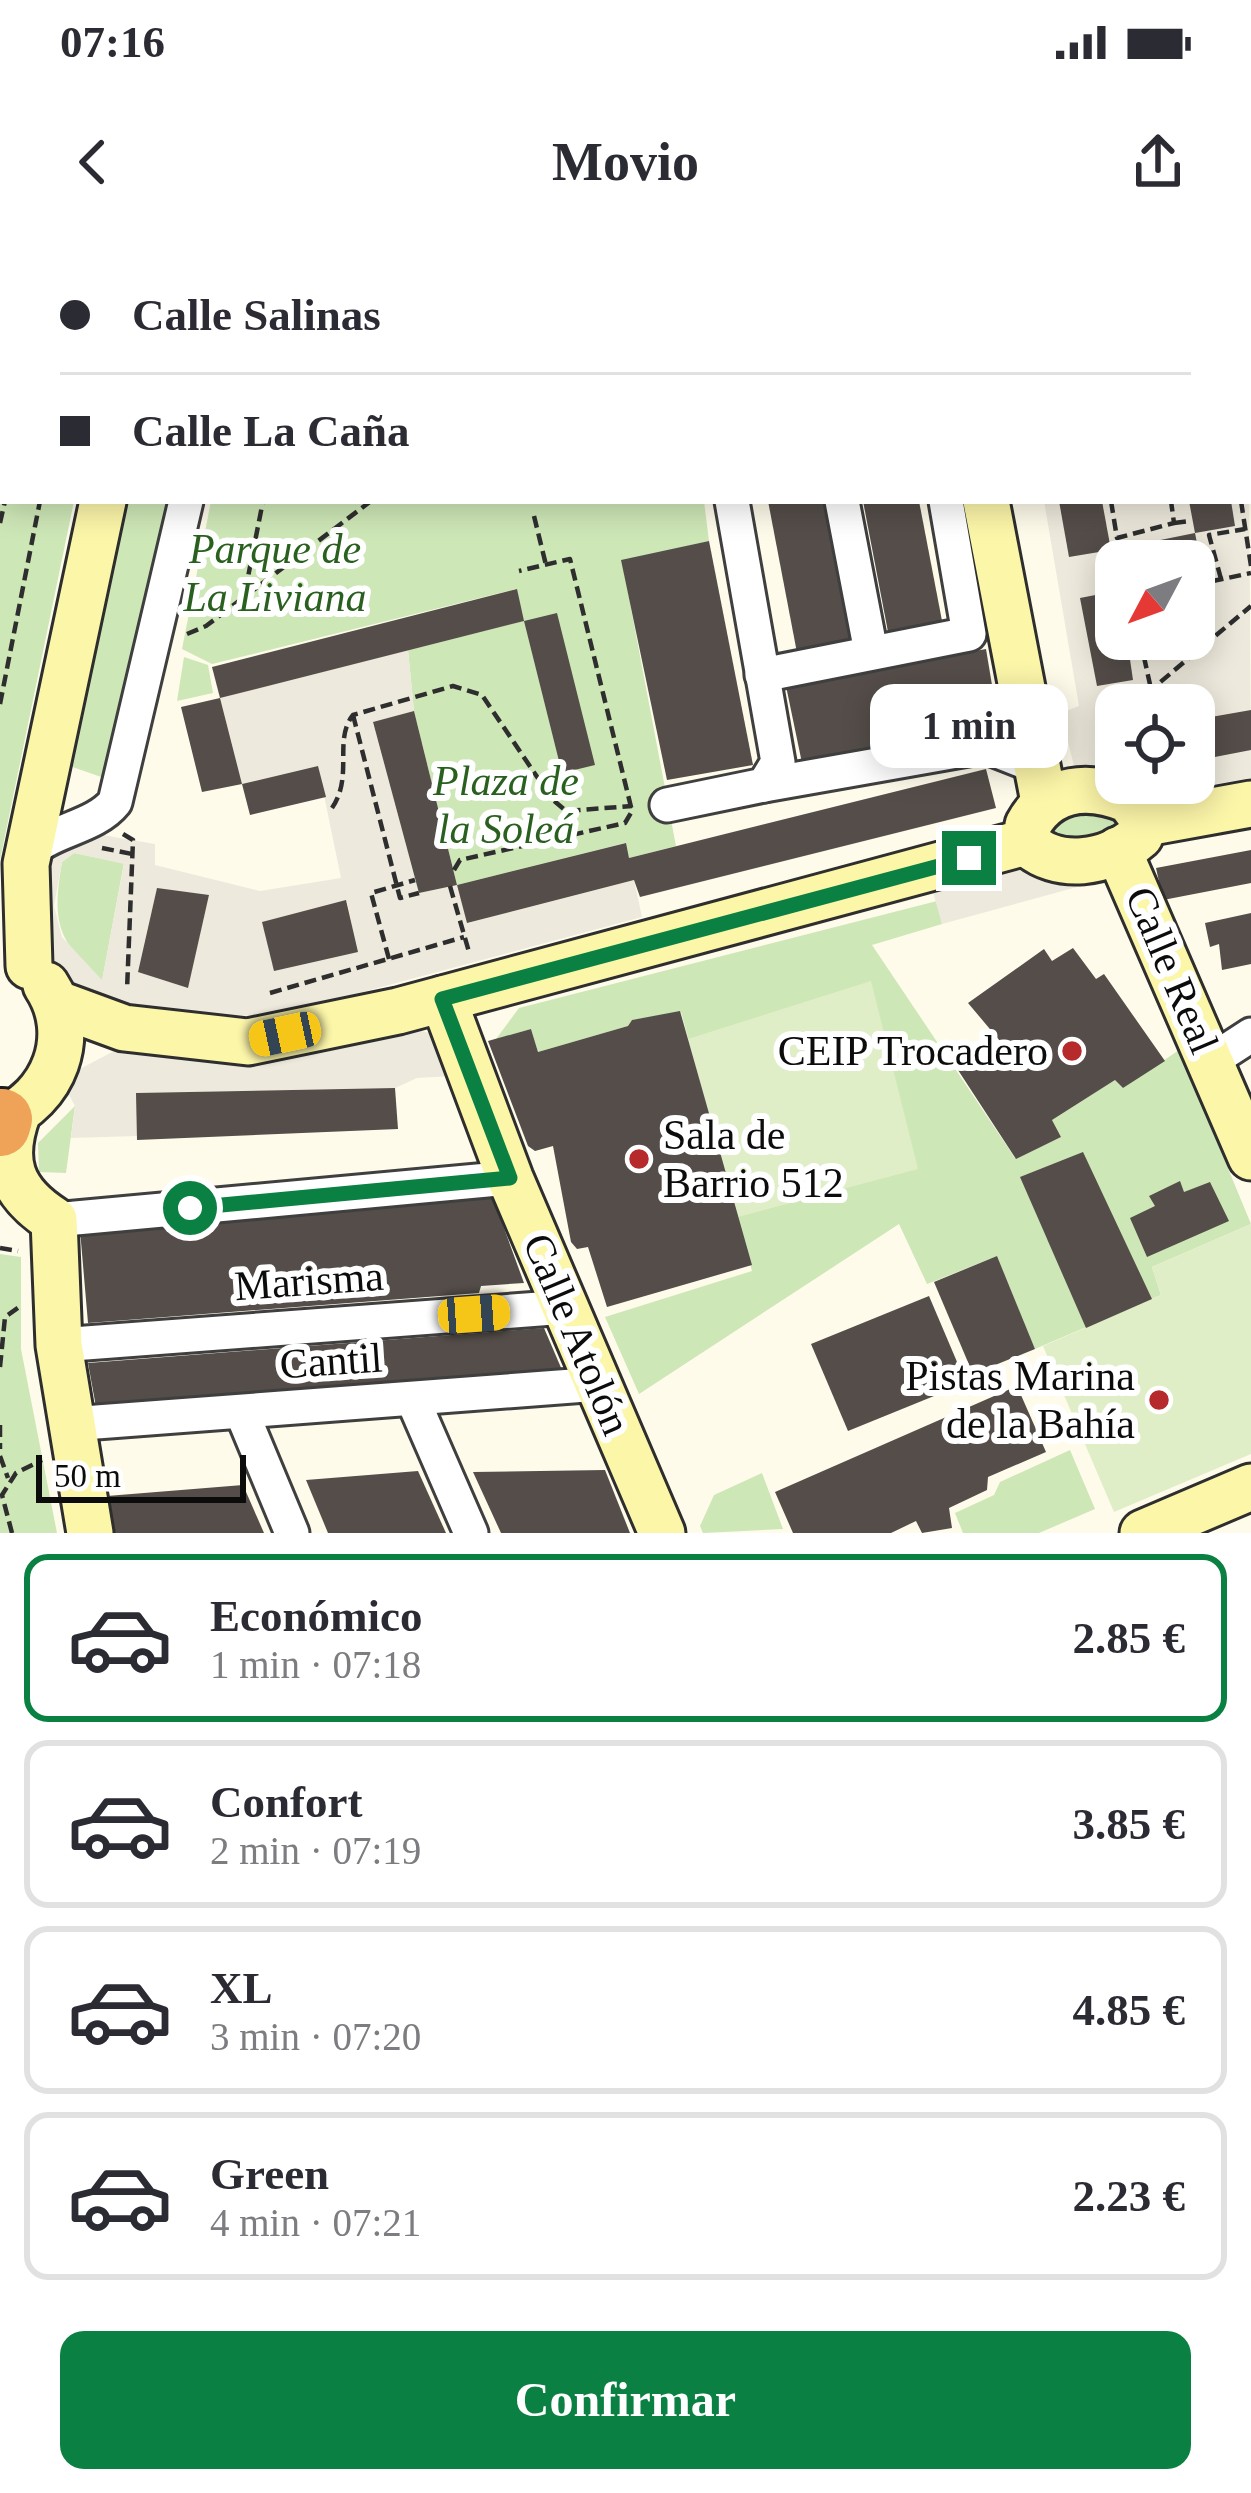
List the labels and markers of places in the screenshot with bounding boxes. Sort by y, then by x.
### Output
place label: CEIP Trocadero [778,1028,1048,1074]
marker: CEIP Trocadero [1059,1038,1085,1064]
place label: Sala de Barrio 512 [663,1112,844,1206]
marker: Sala de Barrio 512 [626,1146,652,1172]
place label: Pistas Marina de la Bahía [905,1353,1135,1447]
marker: Pistas Marina de la Bahía [1146,1387,1172,1413]

